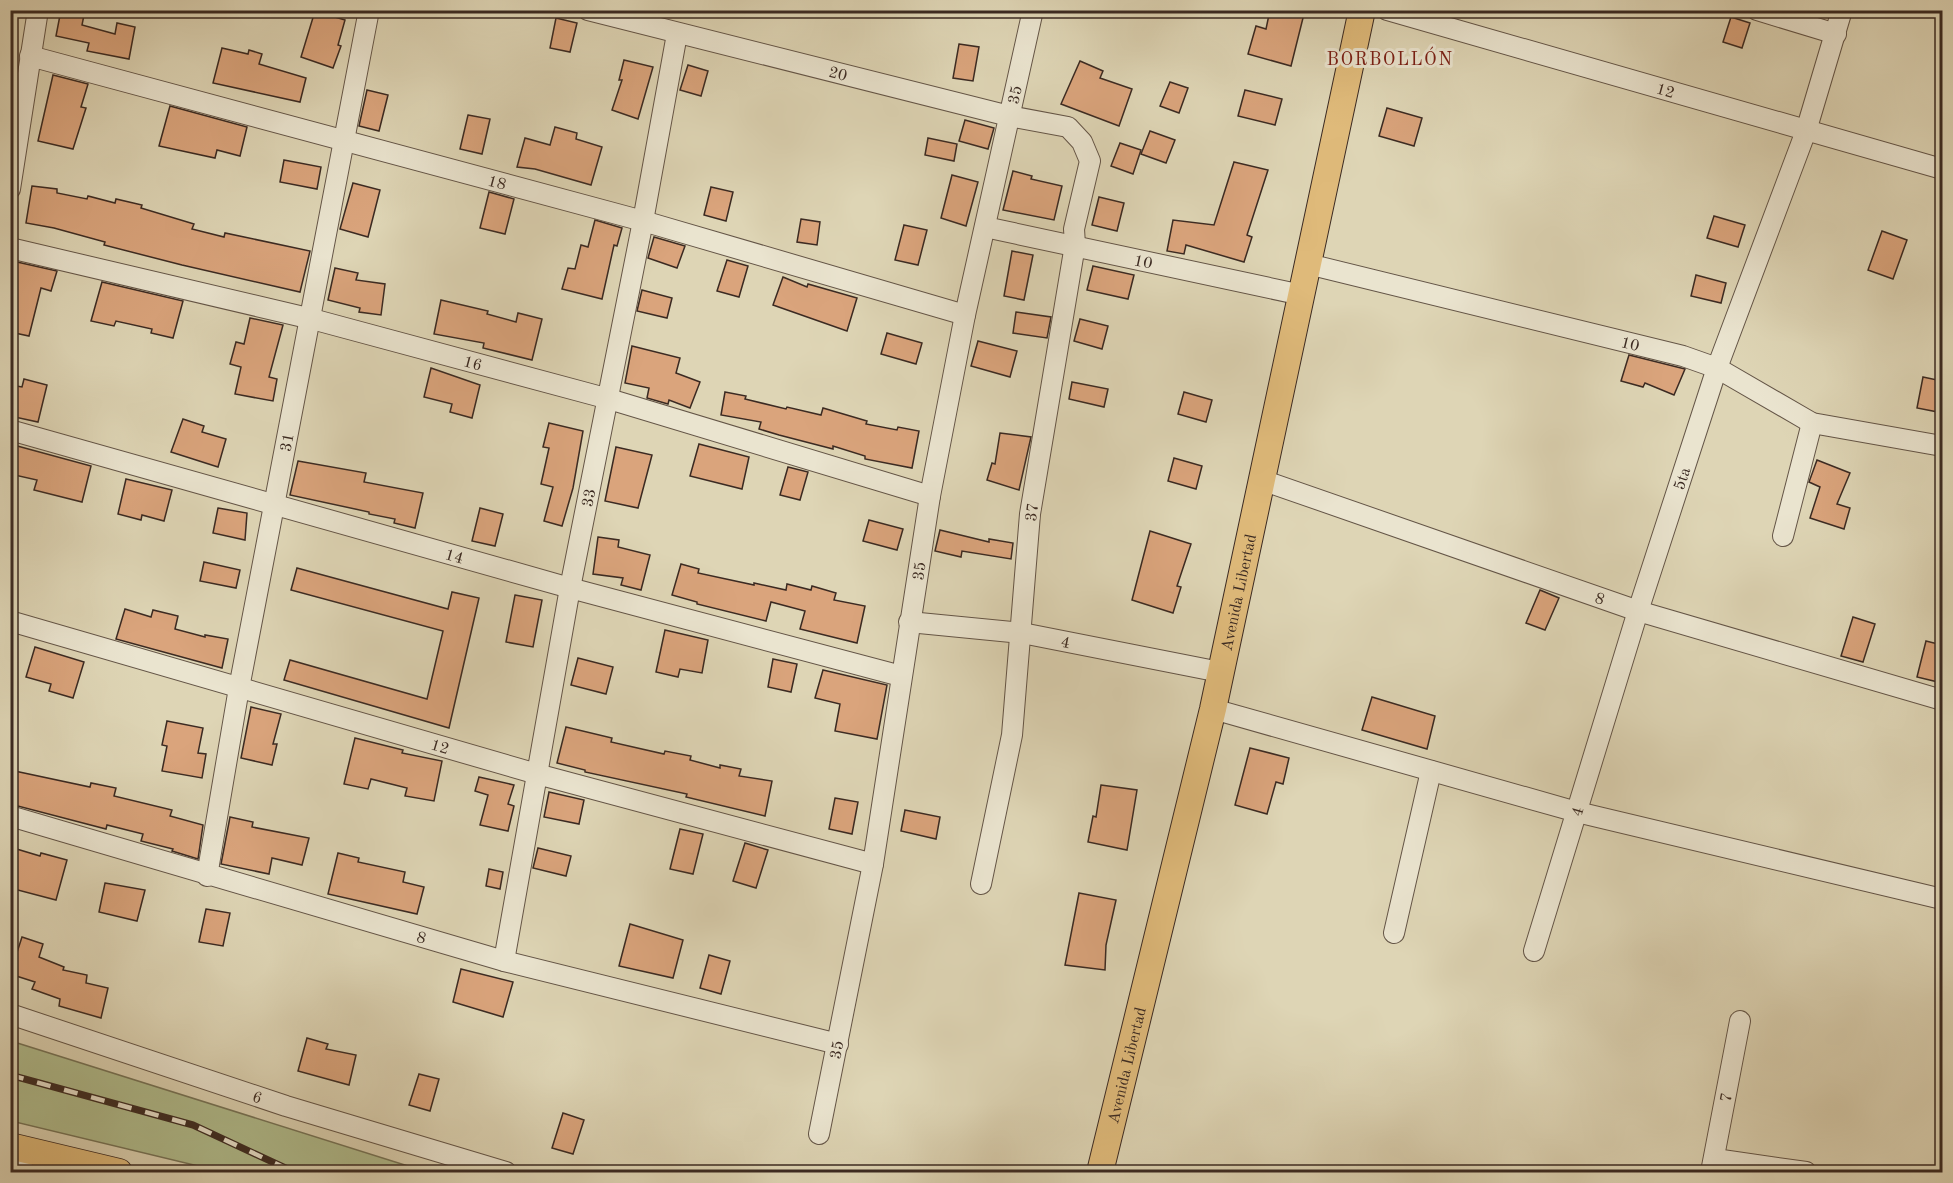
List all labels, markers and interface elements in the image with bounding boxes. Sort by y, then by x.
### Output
district label: BORBOLLÓN [1326,46,1454,69]
street label: 20 [827,65,849,85]
street label: 12 [1654,82,1676,102]
street label: 35 [1006,84,1026,106]
street label: 18 [486,174,508,194]
street label: 10 [1132,253,1154,273]
street label: 10 [1619,335,1641,355]
street label: 16 [461,354,484,374]
street label: 31 [278,432,298,453]
street label: 5ta [1672,466,1694,492]
street label: 33 [580,487,600,509]
street label: 37 [1024,502,1042,522]
street label: Avenida Libertad [1220,533,1260,653]
street label: 14 [443,547,465,568]
street label: 35 [911,561,930,582]
street label: 8 [1592,591,1606,609]
street label: 4 [1059,635,1071,652]
street label: 12 [429,738,451,758]
street label: 4 [1570,805,1588,819]
street label: 8 [414,930,428,948]
street label: Avenida Libertad [1106,1006,1150,1125]
street label: 35 [828,1039,847,1061]
street label: 6 [250,1089,264,1107]
street label: 7 [1719,1092,1736,1104]

